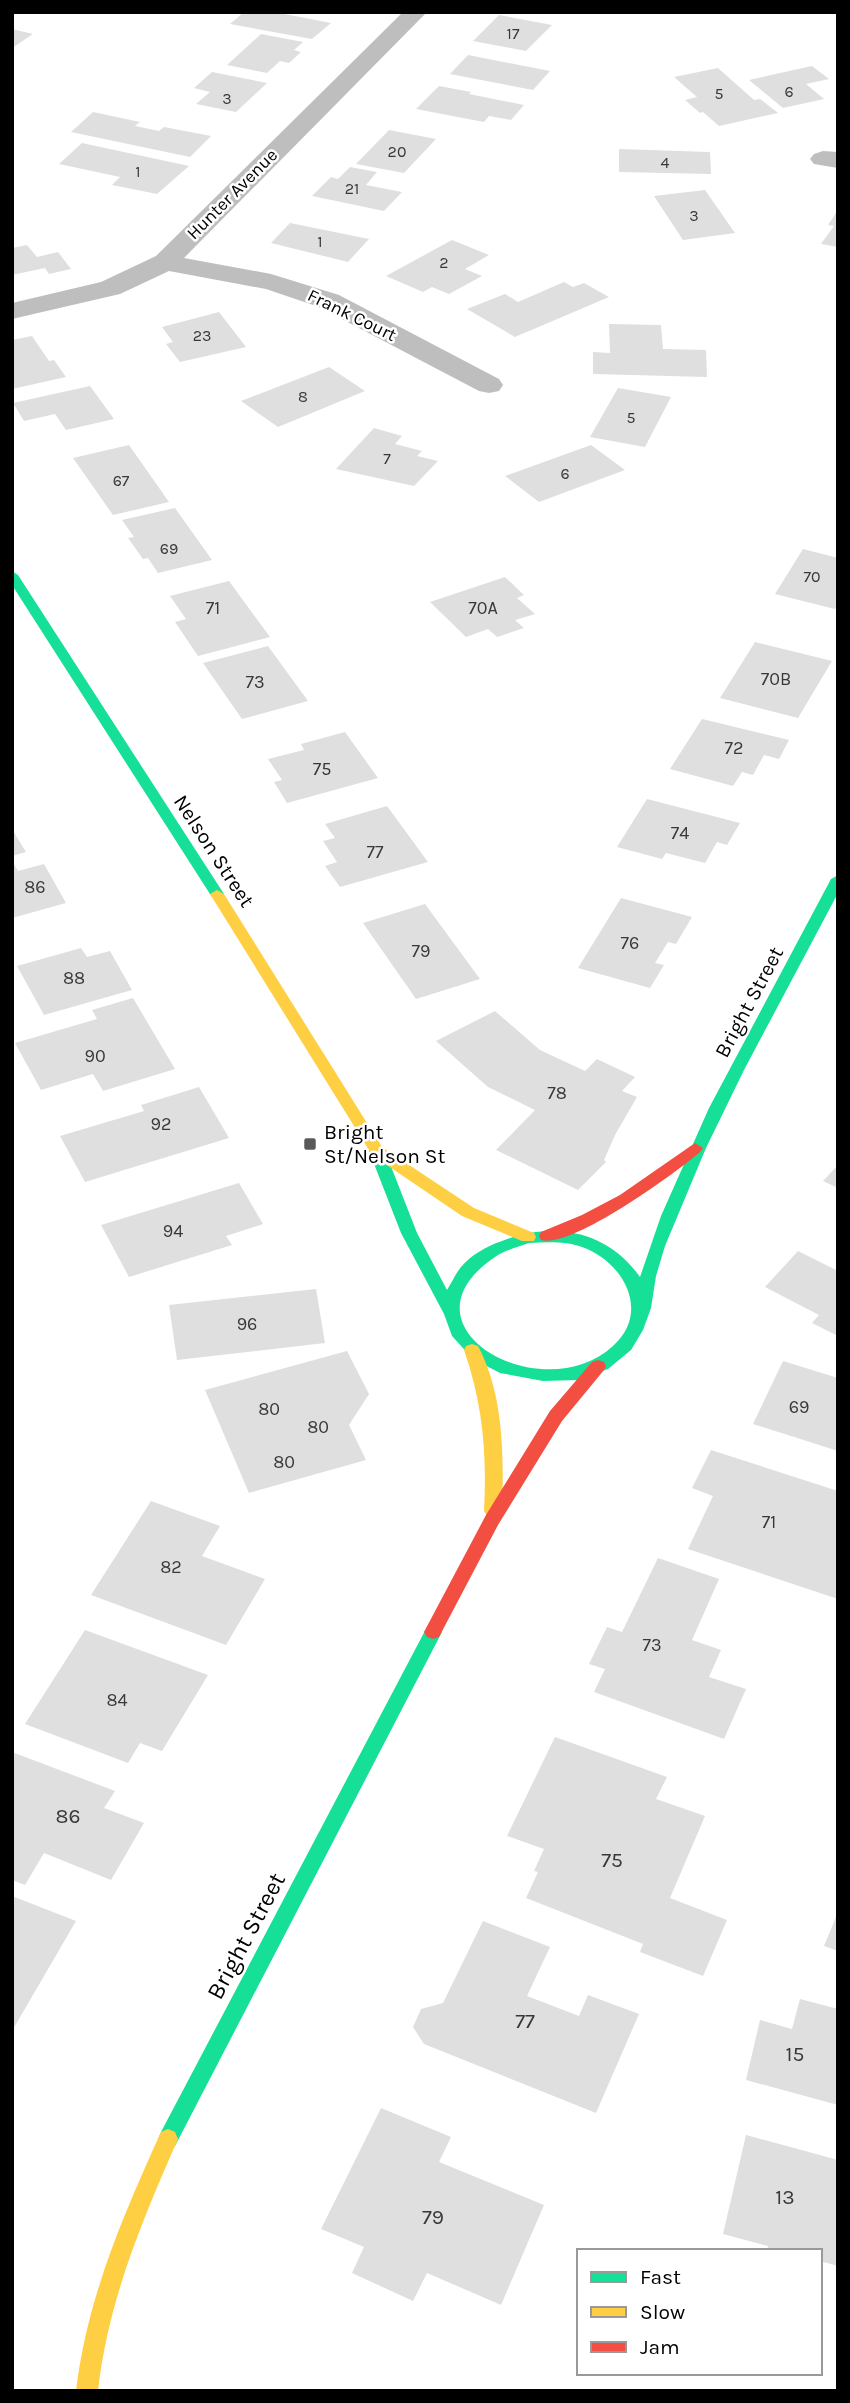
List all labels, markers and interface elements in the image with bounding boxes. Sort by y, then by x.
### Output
house number: 17 [507,24,520,43]
house number: 6 [784,82,794,101]
house number: 5 [714,84,724,103]
house number: 3 [222,89,232,108]
house number: 20 [388,142,406,161]
street label: Hunter Avenue [182,144,282,244]
house number: 4 [661,153,670,172]
house number: 1 [135,162,141,181]
house number: 21 [345,179,359,198]
house number: 3 [689,206,699,225]
house number: 1 [317,232,323,251]
house number: 2 [439,253,449,272]
street label: Frank Court [304,284,400,346]
house number: 23 [193,326,211,345]
house number: 8 [298,387,308,406]
house number: 5 [626,408,636,427]
house number: 7 [383,449,391,468]
house number: 6 [560,464,570,483]
house number: 67 [113,471,130,490]
house number: 69 [160,539,178,558]
house number: 70 [803,567,821,586]
house number: 71 [206,597,220,619]
house number: 70A [468,597,498,619]
house number: 70B [761,668,791,690]
house number: 73 [245,671,265,693]
house number: 72 [725,737,743,759]
house number: 75 [313,758,331,780]
street label: Nelson Street [169,790,259,912]
house number: 74 [671,822,689,844]
house number: 77 [367,841,384,863]
house number: 86 [24,876,46,898]
house number: 76 [621,932,639,954]
house number: 79 [412,940,430,962]
street label: Bright Street [710,942,788,1061]
house number: 88 [63,967,85,989]
house number: 90 [84,1045,106,1067]
house number: 78 [547,1082,567,1104]
house number: 92 [151,1113,171,1135]
place label: Bright St/Nelson St [324,1120,446,1168]
marker: Bright St/Nelson St [302,1136,318,1152]
house number: 94 [163,1220,183,1242]
house number: 96 [237,1313,257,1335]
house number: 69 [789,1396,809,1418]
house number: 80 [258,1398,280,1420]
house number: 80 [307,1416,329,1438]
house number: 80 [273,1451,295,1473]
house number: 71 [762,1511,776,1533]
house number: 82 [160,1556,182,1578]
house number: 73 [642,1634,662,1656]
house number: 84 [106,1689,128,1711]
house number: 86 [56,1804,80,1828]
house number: 75 [601,1848,623,1872]
street label: Bright Street [201,1868,291,2004]
house number: 77 [515,2009,535,2033]
house number: 15 [786,2042,804,2066]
house number: 13 [775,2185,795,2209]
house number: 79 [422,2205,444,2229]
legend [577,2249,822,2375]
text: Fast [640,2265,681,2289]
text: Slow [640,2300,685,2324]
text: Jam [640,2335,680,2359]

